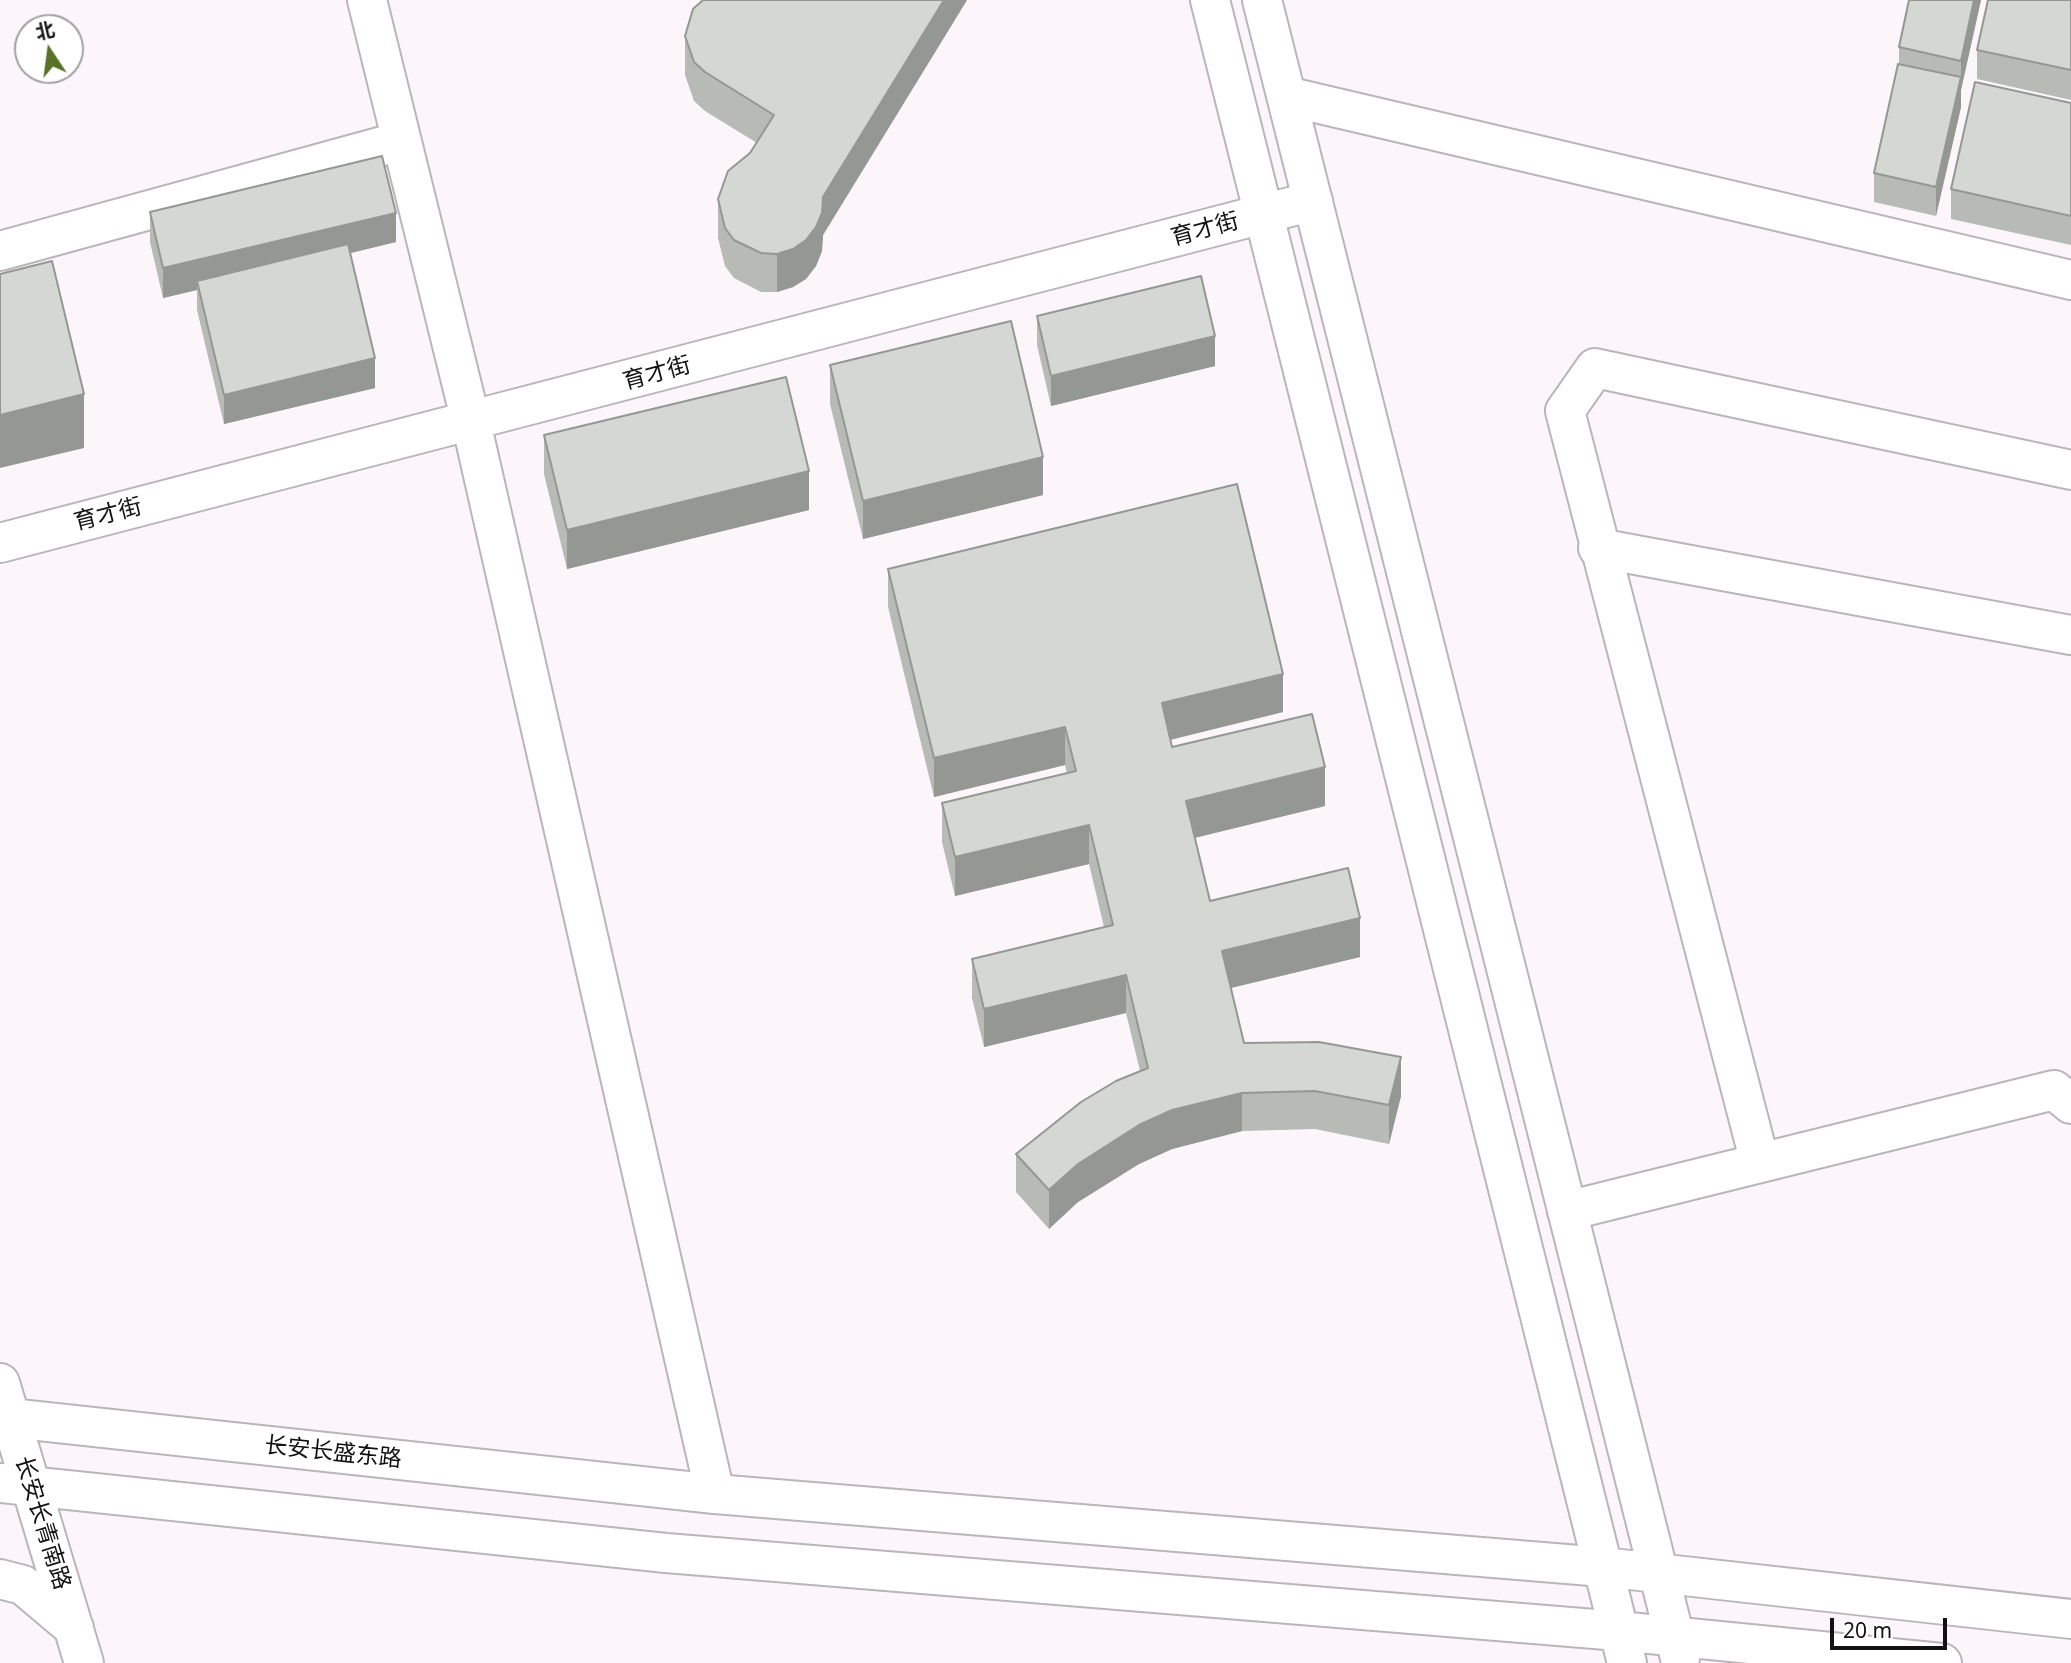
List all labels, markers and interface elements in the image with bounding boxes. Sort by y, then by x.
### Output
north arrow [14,14,84,84]
text: 北 [33,16,57,45]
street label: 育才街 [1168,208,1242,252]
street label: 育才街 [620,352,694,396]
street label: 育才街 [71,493,145,537]
street label: 长安长盛东路 [263,1432,403,1474]
street label: 长安长青南路 [9,1453,75,1593]
scale bar [1833,1604,1950,1648]
text: 20 m [1843,1616,1892,1644]

